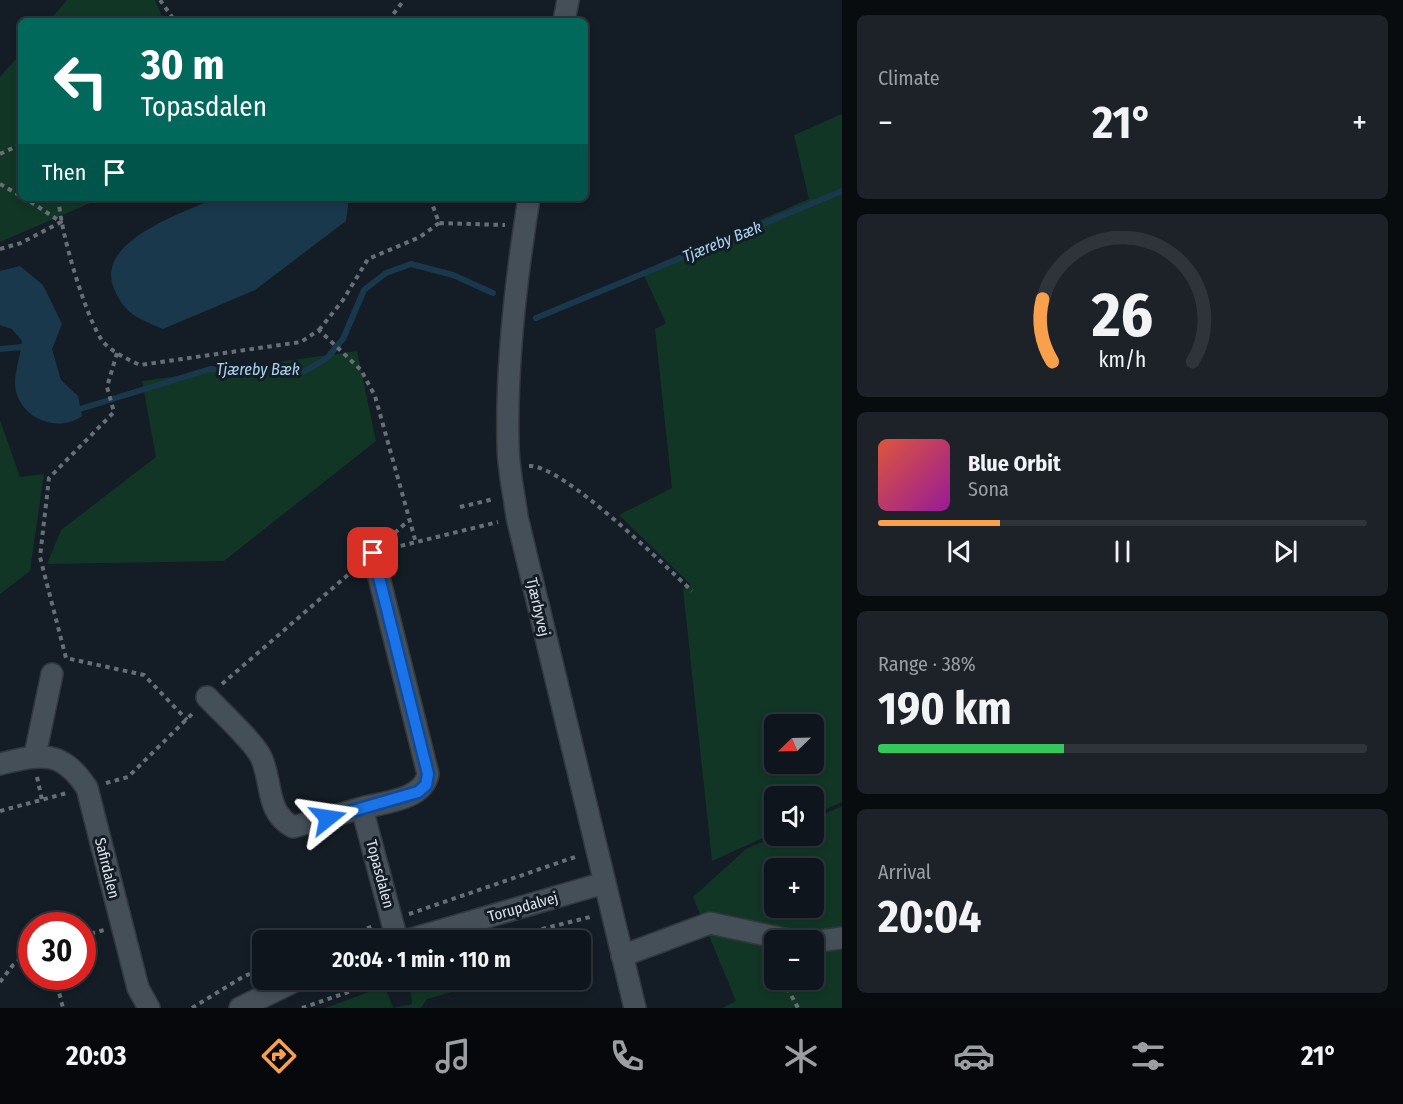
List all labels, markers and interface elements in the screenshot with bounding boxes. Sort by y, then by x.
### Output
text: 30 m [141,40,225,90]
icon: left [42,42,120,120]
text: Climate [878,66,940,90]
text: Topasdalen [141,91,267,123]
text: 21° [1092,96,1153,150]
text: − [878,103,893,143]
text: + [1352,103,1367,143]
icon: arrive [98,156,131,189]
text: Then [42,159,86,186]
water label: Tjæreby Bæk [680,217,764,266]
text: 26 [1091,279,1153,354]
text: km/h [1099,348,1146,374]
water label: Tjæreby Bæk [216,360,300,379]
text: Blue Orbit [968,450,1061,477]
text: Sona [968,477,1009,501]
pin [347,527,398,578]
icon: previous [943,535,976,568]
icon: pause [1106,535,1139,568]
icon: next [1269,535,1302,568]
icon: arrive [356,536,389,569]
street label: Tjærbyvej [523,576,553,638]
text: Range · 38% [878,652,976,676]
text: 190 km [878,682,1011,736]
north arrow [764,714,824,774]
map controls [764,714,824,990]
position arrow [296,786,360,850]
button: sound [764,786,824,846]
street label: Safirdalen [91,836,123,900]
street label: Topasdalen [362,838,398,910]
button: + [764,858,824,918]
text: Arrival [878,860,931,884]
street label: Torupdalvej [486,888,560,926]
text: 20:04 [878,890,981,944]
speed limit sign: 30 [18,912,96,990]
button: − [764,930,824,990]
text: 20:04 · 1 min · 110 m [332,946,511,973]
icon: directions [258,1035,300,1077]
icon: music [432,1035,474,1077]
icon: phone [606,1035,648,1077]
icon: climate [780,1035,822,1077]
icon: car [953,1035,995,1077]
icon: filters [1127,1035,1169,1077]
text: 20:03 [66,1040,127,1072]
text: 21° [1301,1040,1337,1072]

